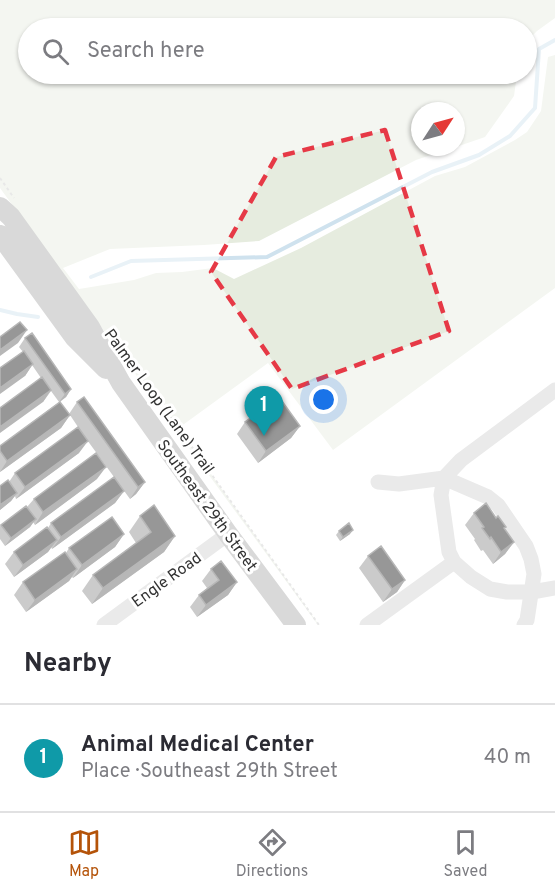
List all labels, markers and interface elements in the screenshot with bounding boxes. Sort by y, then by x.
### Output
search box [18,18,537,84]
icon: search [39,35,72,68]
text: Search here [87,38,205,65]
north arrow [411,102,465,156]
street label: Palmer Loop (Lane) Trail [99,326,218,479]
your location [309,385,338,414]
pin: 1 [244,386,284,436]
street label: Southeast 29th Street [152,436,261,576]
street label: Engle Road [128,549,206,613]
text: Nearby [24,648,112,681]
text: Animal Medical Center [81,732,314,759]
text: 1 [40,745,48,771]
text: 40 m [484,745,531,771]
text: Place · Southeast 29th Street [81,759,338,785]
tab: Map [68,826,101,882]
tab: Directions [236,826,308,882]
tab: Saved [443,826,487,882]

